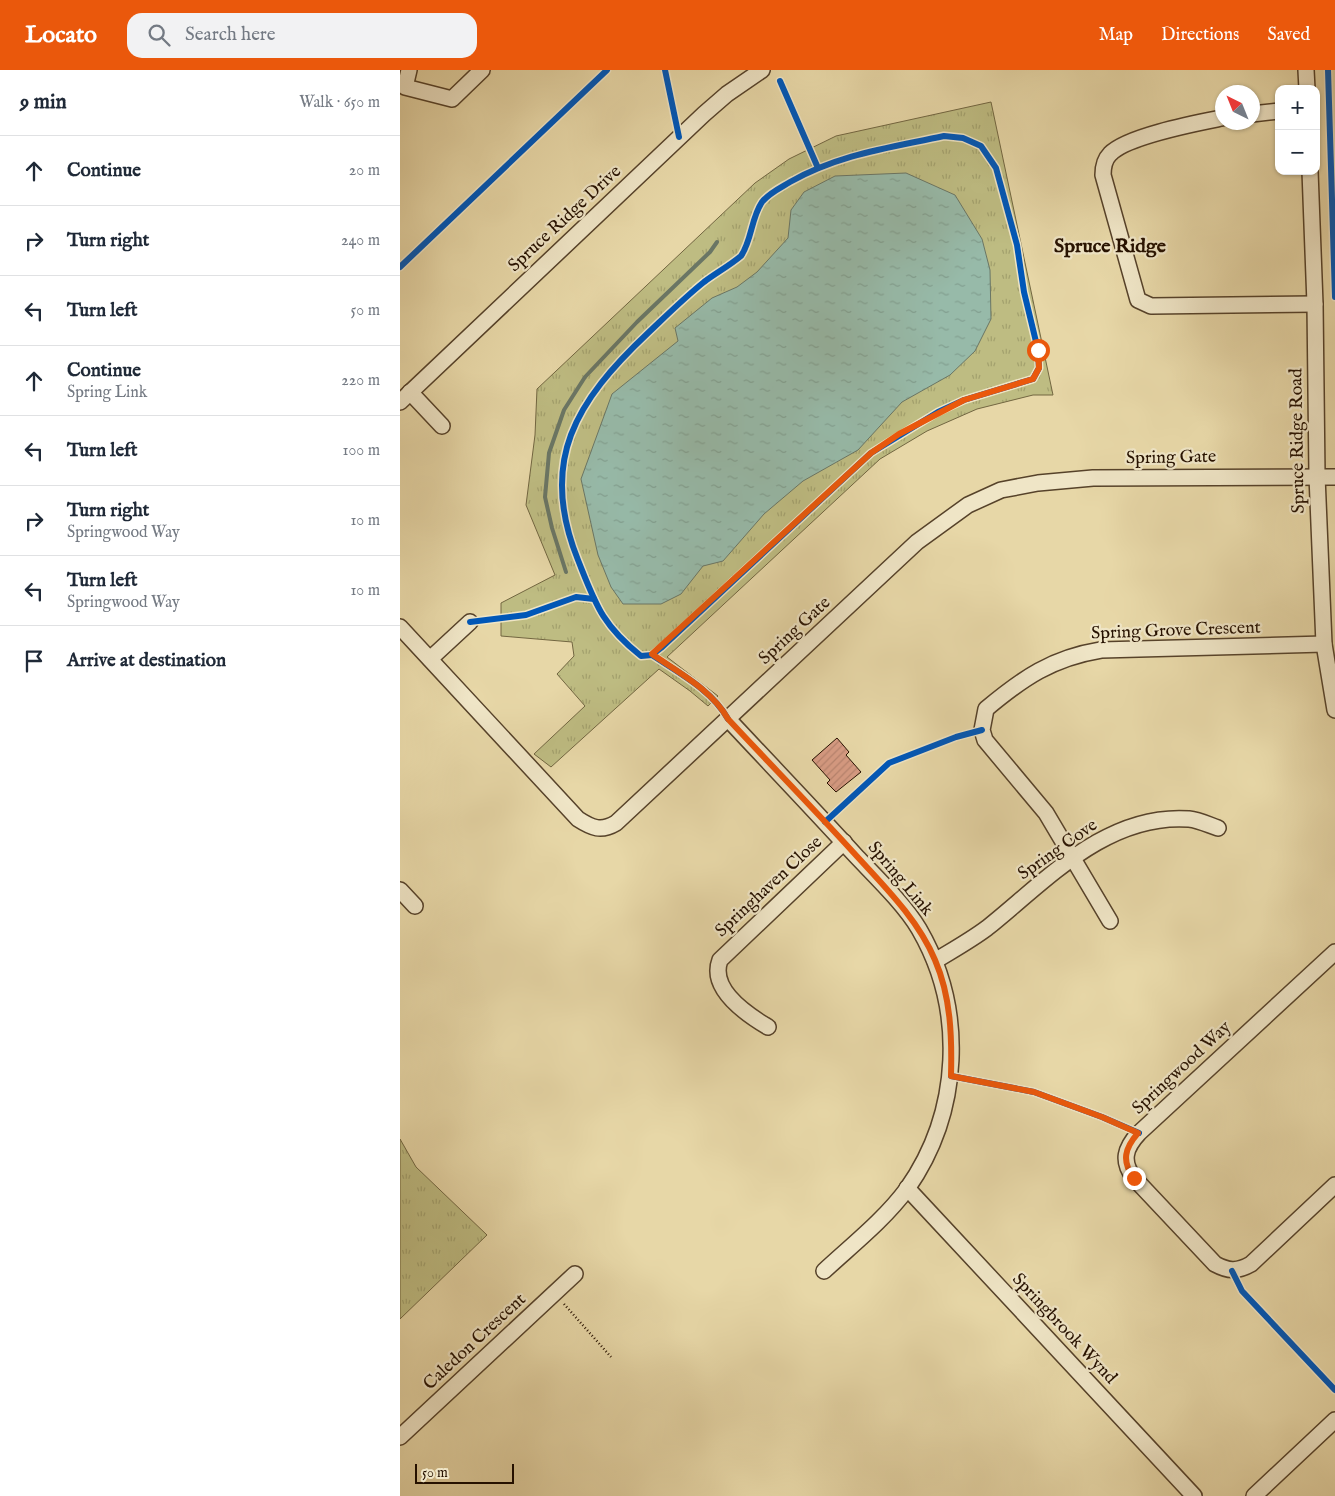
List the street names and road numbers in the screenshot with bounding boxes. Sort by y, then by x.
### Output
street label: Spruce Ridge Drive [504,161,626,277]
street label: Spruce Ridge Road [1285,368,1311,514]
street label: Spring Gate [1126,446,1216,470]
street label: Spring Gate [754,592,836,670]
street label: Spring Grove Crescent [1091,617,1261,645]
street label: Spring Cove [1014,814,1102,886]
street label: Springhaven Close [711,831,827,943]
street label: Spring Link [862,837,938,921]
street label: Springwood Way [1128,1016,1236,1120]
street label: Springbrook Wynd [1007,1269,1122,1390]
street label: Caledon Crescent [419,1289,531,1395]

